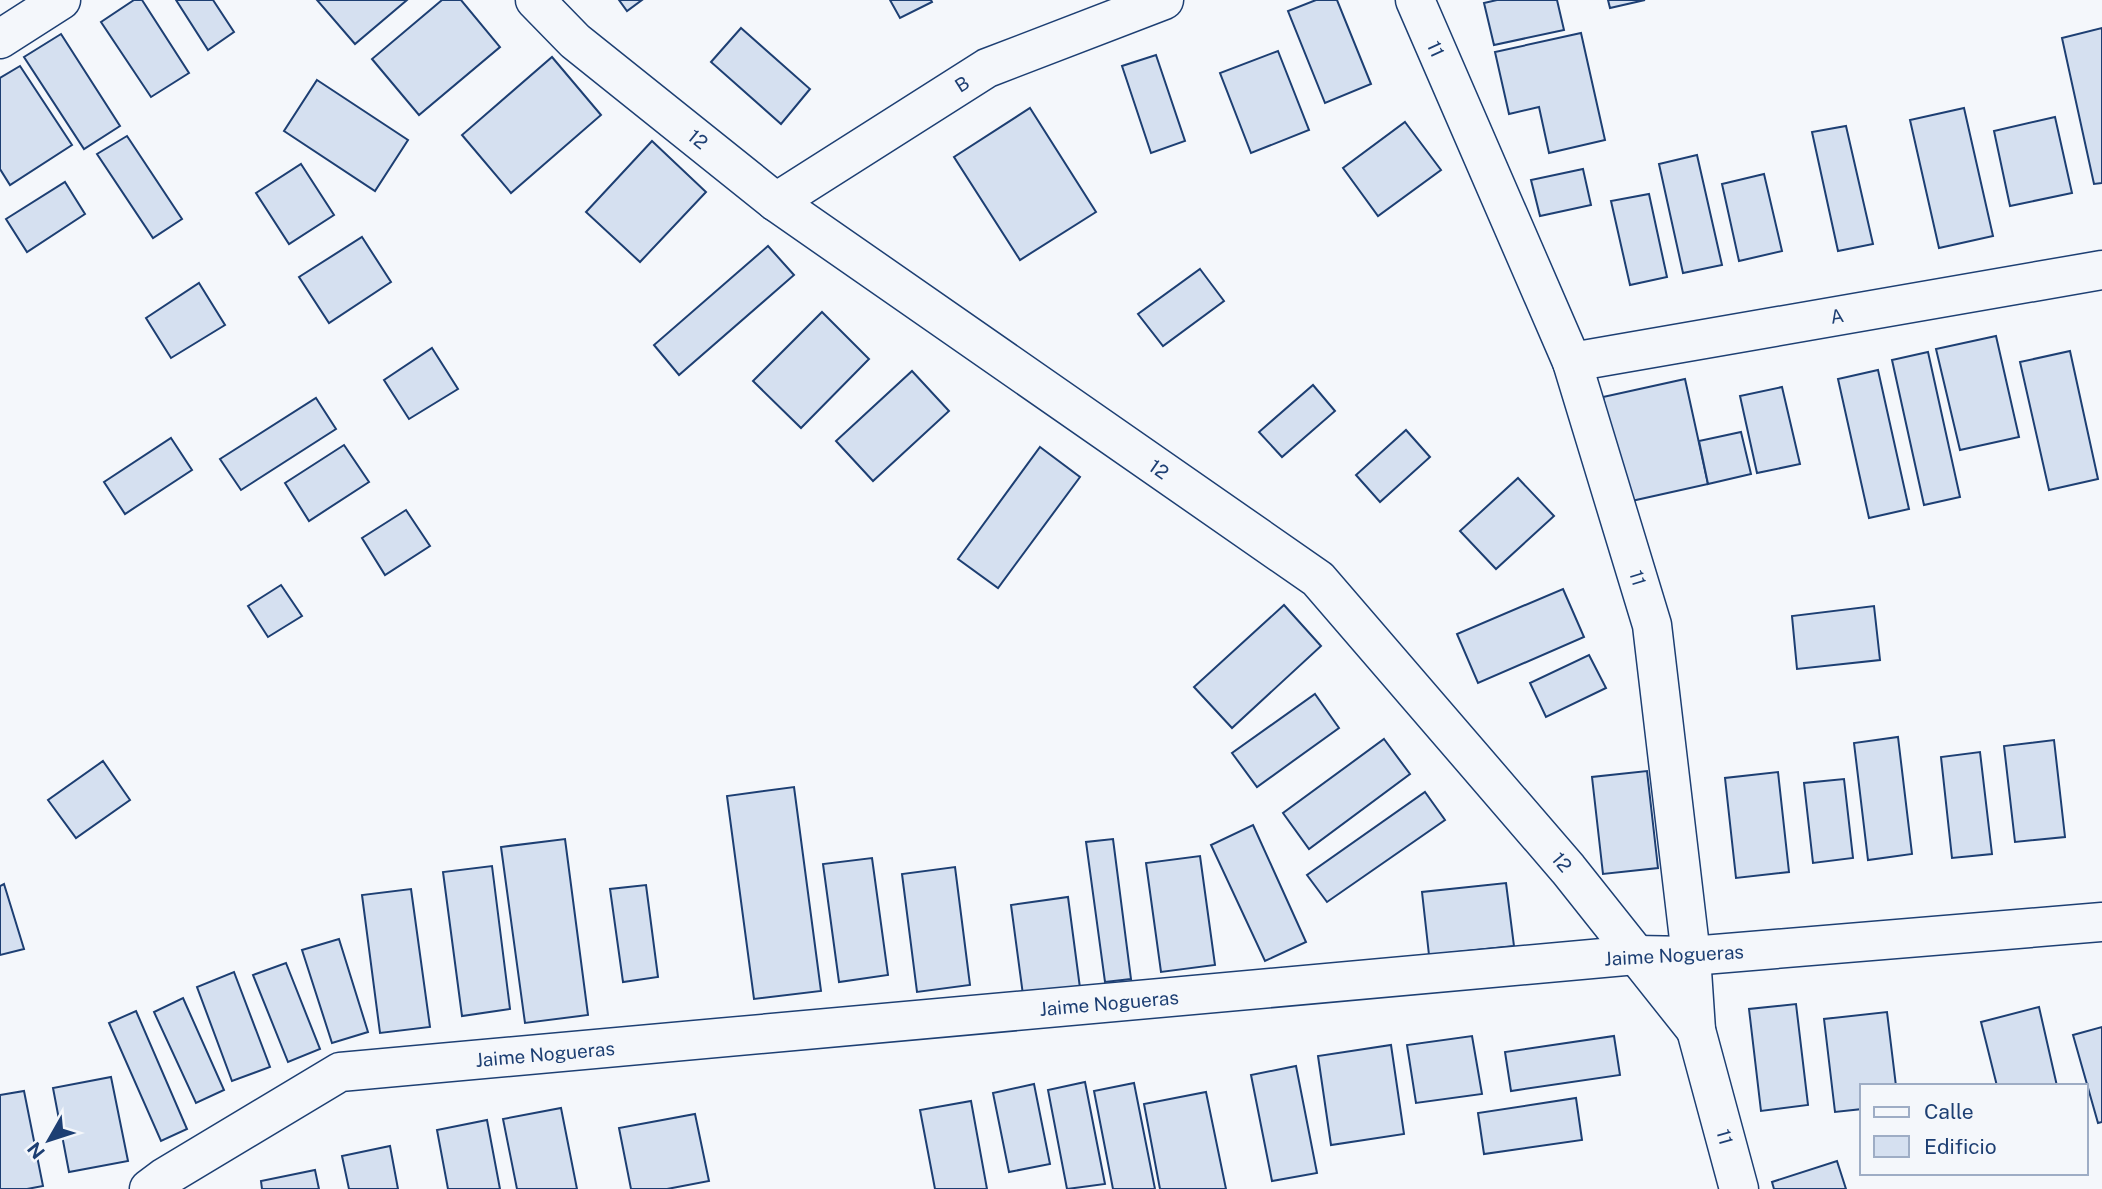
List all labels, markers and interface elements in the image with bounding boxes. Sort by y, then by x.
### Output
street label: 11 [1423,37,1449,61]
street label: B [951,71,973,97]
street label: 12 [684,124,712,154]
street label: A [1828,304,1846,328]
street label: 12 [1145,455,1173,483]
street label: 11 [1625,567,1651,589]
street label: 12 [1547,848,1577,876]
street label: Jaime Nogueras [1604,940,1744,970]
street label: Jaime Nogueras [1038,986,1180,1020]
street label: Jaime Nogueras [474,1037,616,1071]
legend [1860,1084,2088,1175]
text: Calle [1924,1099,1974,1124]
north arrow [14,1105,84,1175]
street label: 11 [1712,1127,1738,1147]
text: Edificio [1924,1134,1997,1159]
text: N [23,1138,49,1163]

